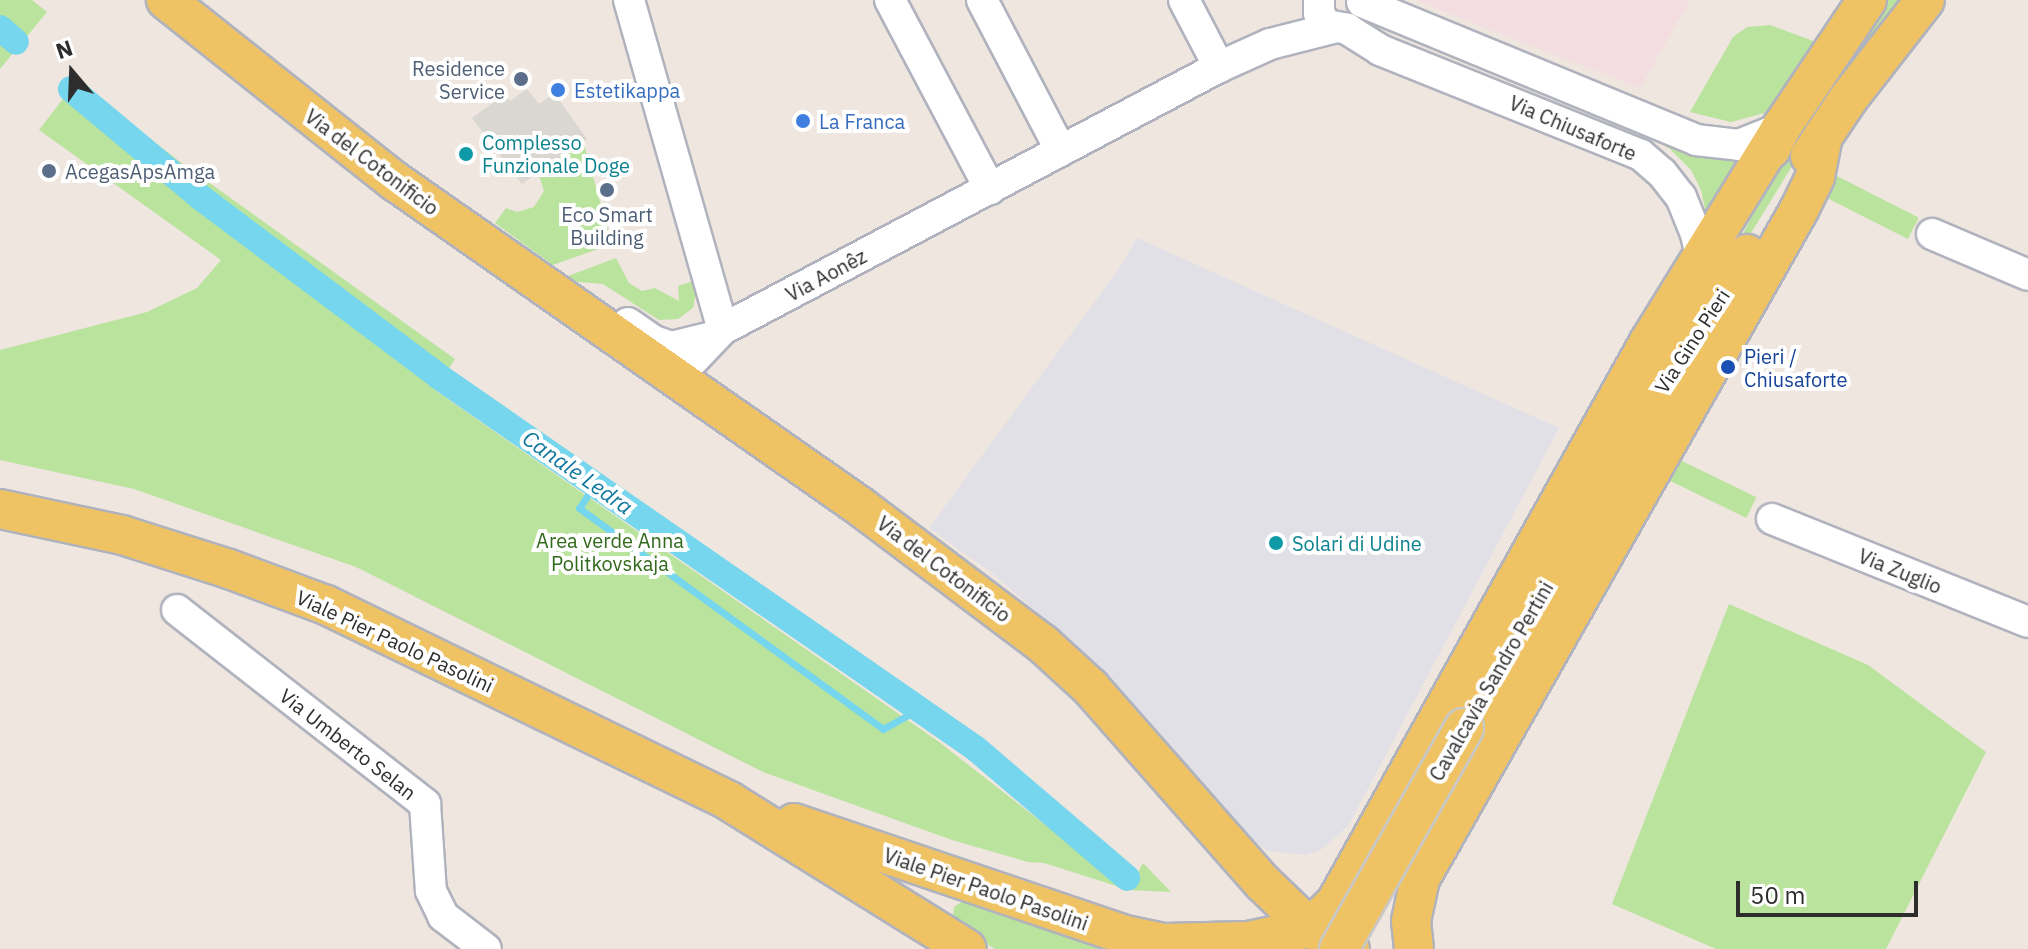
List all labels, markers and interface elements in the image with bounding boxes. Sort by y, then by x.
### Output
north arrow [32,32,112,112]
text: N [52,33,76,65]
place label: Residence Service [412,56,505,103]
marker: Residence Service [512,70,530,88]
place label: Estetikappa [574,78,680,102]
marker: Estetikappa [549,81,567,99]
street label: Via Chiusaforte [1506,90,1640,166]
street label: Via del Cotonificio [300,104,444,220]
place label: La Franca [819,109,905,133]
marker: La Franca [794,112,812,130]
place label: Complesso Funzionale Doge [482,130,630,177]
marker: Complesso Funzionale Doge [457,145,475,163]
place label: AcegasApsAmga [65,159,215,183]
marker: AcegasApsAmga [40,162,58,180]
marker: Eco Smart Building [598,181,616,199]
place label: Eco Smart Building [561,202,653,249]
street label: Via Aonêz [781,244,871,306]
street label: Via Gino Pieri [1649,284,1735,398]
place label: Pieri / Chiusaforte [1744,344,1847,391]
marker: Pieri / Chiusaforte [1719,358,1737,376]
water label: Canale Ledra [518,424,638,520]
street label: Via del Cotonificio [872,511,1016,627]
park label: Area verde Anna Politkovskaja [536,529,684,576]
place label: Solari di Udine [1292,531,1422,555]
marker: Solari di Udine [1267,534,1285,552]
street label: Via Zuglio [1855,543,1945,599]
street label: Cavalcavia Sandro Pertini [1424,577,1558,785]
street label: Viale Pier Paolo Pasolini [293,585,497,697]
street label: Via Umberto Selan [275,683,421,805]
street label: Viale Pier Paolo Pasolini [881,843,1091,935]
scale bar [1740,865,1922,915]
text: 50 m [1750,879,1805,911]

